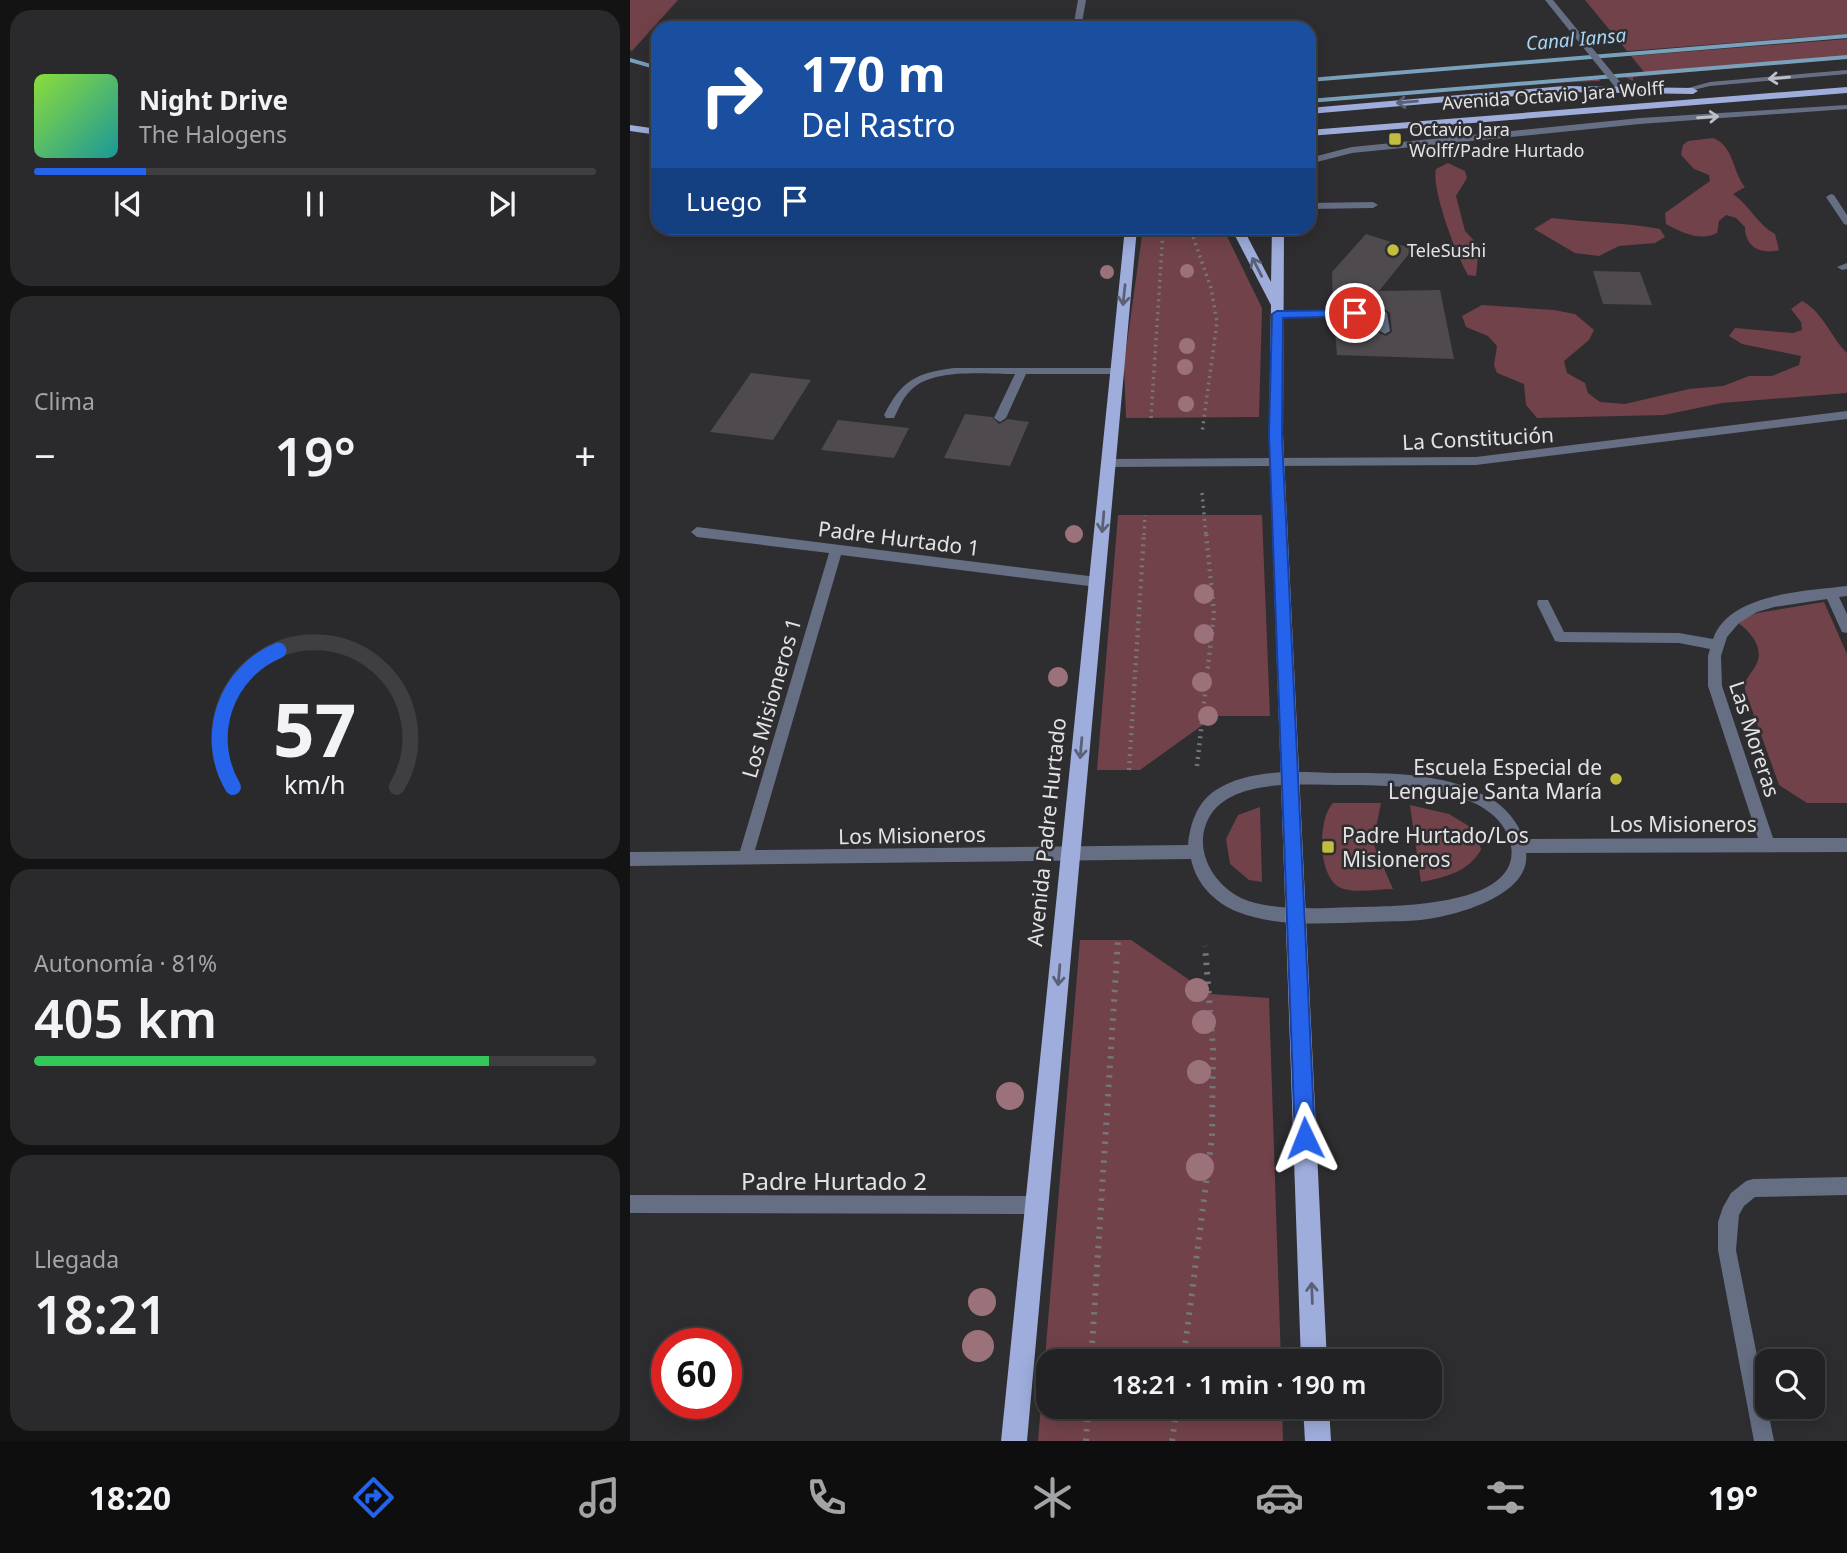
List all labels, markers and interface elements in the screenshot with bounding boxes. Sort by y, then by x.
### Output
water label: Canal Iansa [1525,22,1627,56]
text: 170 m [801,40,946,106]
icon: right [686,49,777,140]
one-way arrow [1768,72,1791,85]
street label: Avenida Octavio Jara Wolff [1441,75,1666,115]
text: Night Drive [139,82,288,118]
one-way arrow [1396,96,1419,109]
text: Del Rastro [801,103,956,146]
one-way arrow [1696,110,1719,123]
place label: Octavio Jara Wolff/Padre Hurtado [1409,117,1584,162]
text: The Halogens [139,118,287,150]
marker: Octavio Jara Wolff/Padre Hurtado [1387,131,1403,147]
icon: arrive [776,182,814,220]
text: Luego [686,183,762,219]
icon: previous [109,185,147,223]
icon: pause [296,185,334,223]
icon: next [483,185,521,223]
place label: TeleSushi [1407,238,1486,262]
marker: TeleSushi [1385,242,1401,258]
one-way arrow [1250,257,1263,278]
pin [1325,283,1385,343]
one-way arrow [1118,284,1131,306]
icon: arrive [1336,294,1374,332]
text: Clima [34,385,95,417]
text: 19° [274,420,356,491]
street label: La Constitución [1401,420,1555,456]
text: − [34,429,56,481]
text: + [574,429,596,481]
one-way arrow [1096,510,1109,533]
street label: Padre Hurtado 1 [817,514,981,562]
street label: Los Misioneros 1 [735,615,807,781]
street label: Las Moreras [1723,677,1787,801]
text: 57 [273,679,357,778]
street label: Avenida Padre Hurtado [1020,716,1072,948]
one-way arrow [1074,737,1087,759]
place label: Escuela Especial de Lenguaje Santa María [1388,753,1602,805]
text: km/h [284,766,346,800]
marker: Escuela Especial de Lenguaje Santa María [1608,771,1624,787]
street label: Los Misioneros [1609,810,1757,838]
street label: Los Misioneros [838,820,986,850]
place label: Padre Hurtado/Los Misioneros [1342,821,1529,873]
marker: Padre Hurtado/Los Misioneros [1320,839,1336,855]
text: Autonomía · 81% [34,947,217,979]
one-way arrow [1052,963,1065,986]
text: 405 km [34,982,217,1053]
position arrow [1268,1101,1342,1175]
street label: Padre Hurtado 2 [741,1164,927,1197]
text: Llegada [34,1243,119,1275]
text: 18:21 [34,1278,167,1349]
one-way arrow [1305,1282,1318,1305]
speed limit sign: 60 [651,1328,742,1419]
map controls [1755,1349,1825,1419]
button: search [1755,1349,1825,1419]
text: 18:21 · 1 min · 190 m [1112,1366,1366,1402]
icon: directions [349,1473,398,1522]
icon: music [575,1473,624,1522]
icon: phone [802,1473,851,1522]
icon: climate [1028,1473,1077,1522]
icon: car [1255,1473,1304,1522]
icon: filters [1481,1473,1530,1522]
text: 18:20 [89,1476,171,1519]
text: 19° [1708,1476,1758,1519]

